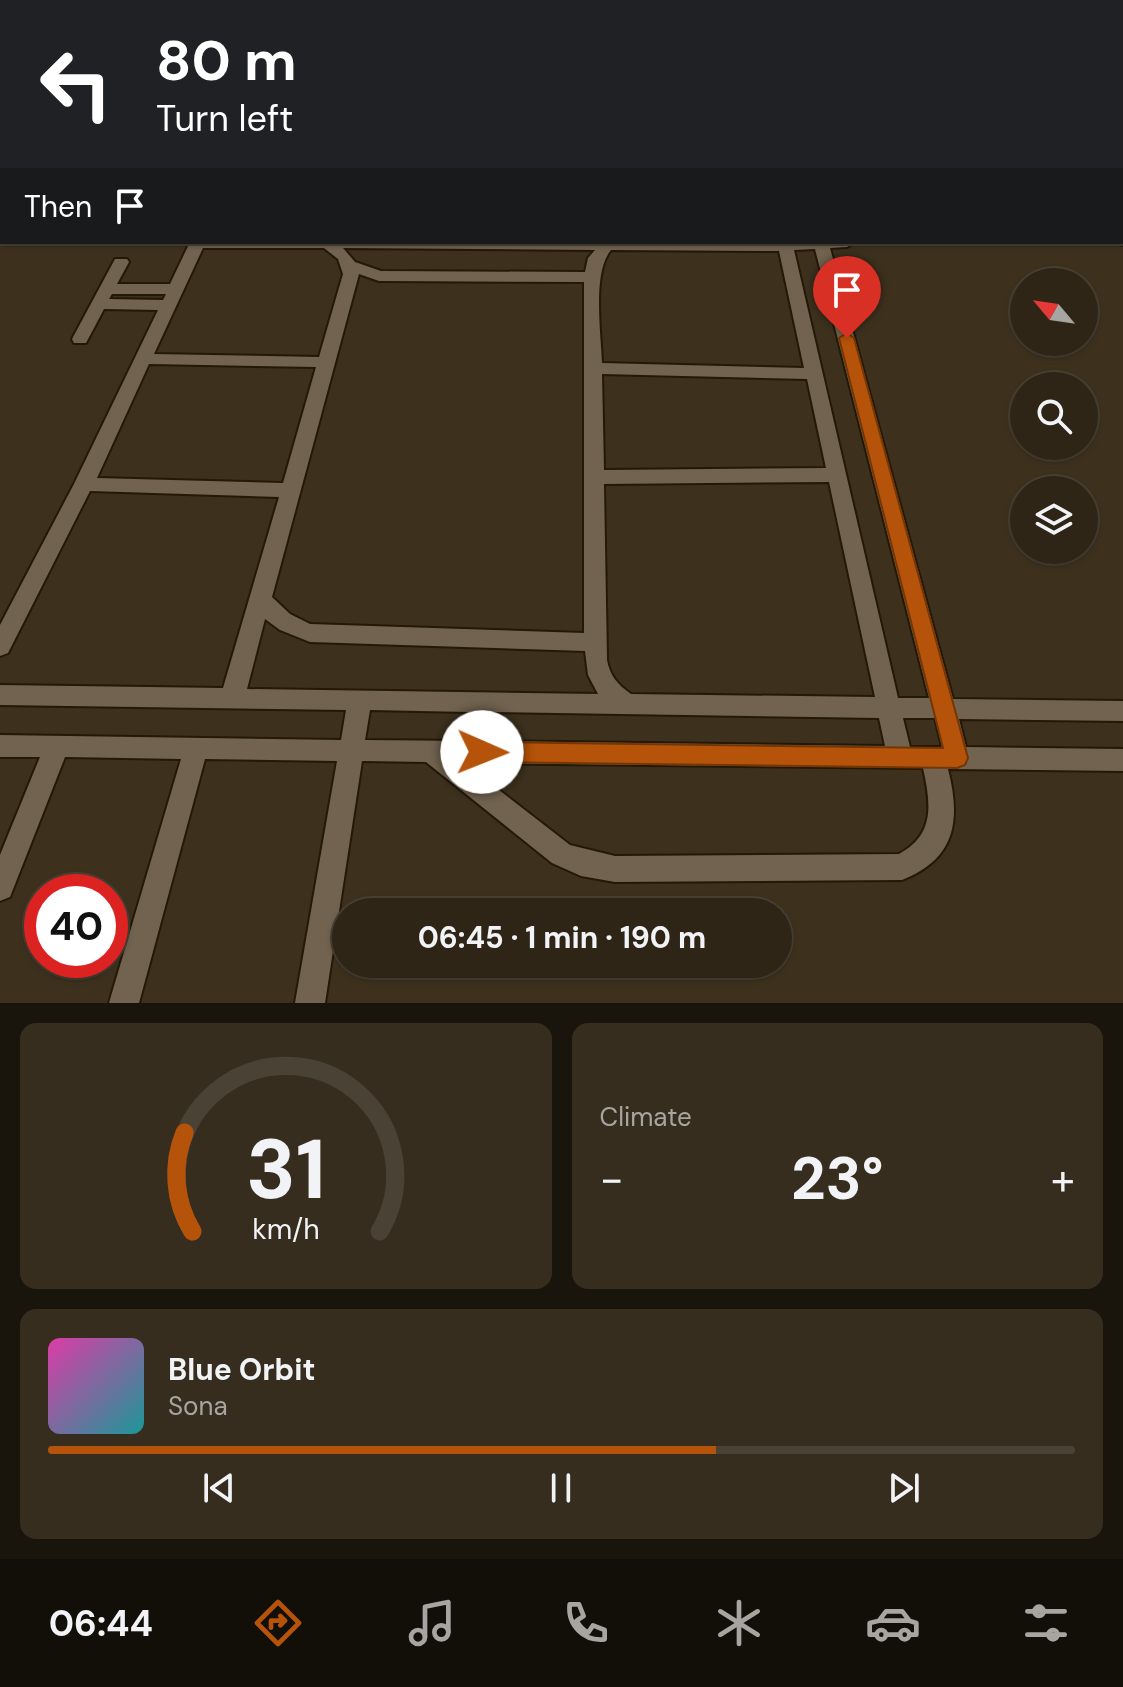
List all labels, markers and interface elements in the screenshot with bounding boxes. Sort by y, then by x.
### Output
text: 80 m [156,24,297,97]
icon: left [24,32,128,136]
text: Turn left [156,95,293,142]
icon: arrive [108,184,152,228]
text: Then [24,187,92,226]
pin [813,256,881,338]
icon: arrive [825,268,869,312]
north arrow [1010,268,1098,356]
map controls [1010,268,1098,564]
button: search [1010,372,1098,460]
button: layers [1010,476,1098,564]
position arrow [440,710,524,794]
speed limit sign: 40 [24,874,128,978]
text: 06:45 · 1 min · 190 m [418,918,706,957]
text: Climate [600,1100,692,1134]
text: 31 [246,1115,326,1224]
text: 23° [791,1139,884,1218]
text: − [600,1150,624,1208]
text: + [1051,1150,1075,1208]
text: km/h [252,1211,320,1248]
text: Blue Orbit [168,1350,315,1389]
text: Sona [168,1389,228,1423]
icon: previous [197,1466,241,1510]
icon: pause [539,1466,583,1510]
icon: next [882,1466,926,1510]
icon: directions [250,1595,306,1651]
icon: music [404,1595,460,1651]
icon: phone [558,1595,614,1651]
icon: climate [711,1595,767,1651]
icon: car [865,1595,921,1651]
icon: filters [1018,1595,1074,1651]
text: 06:44 [49,1600,153,1647]

